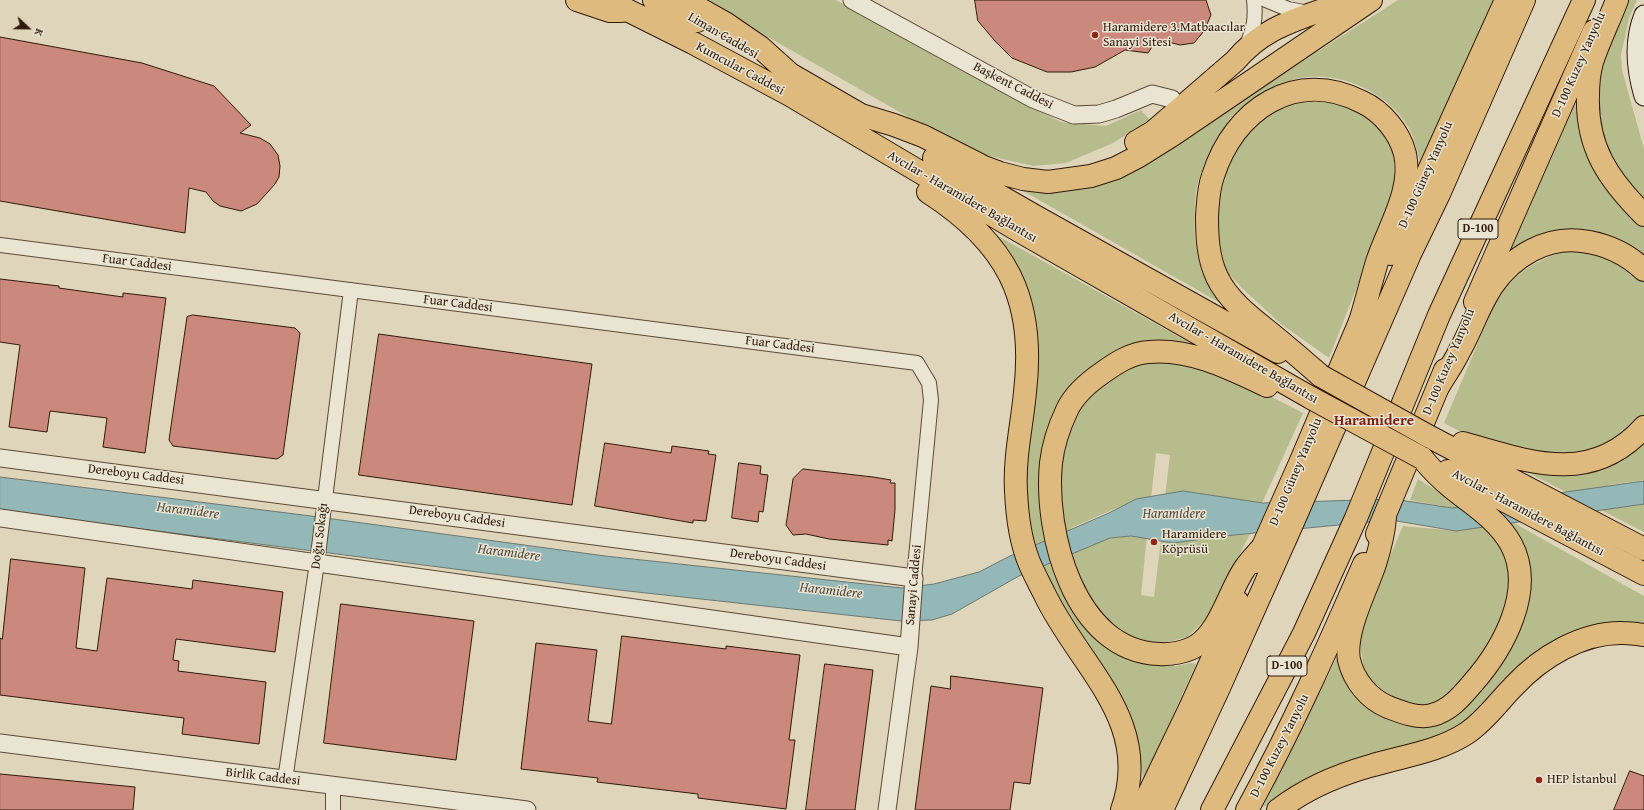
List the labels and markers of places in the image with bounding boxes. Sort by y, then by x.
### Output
place label: Haramidere 3.Matbaacılar Sanayi Sitesi [1103,20,1245,51]
marker: Haramidere 3.Matbaacılar Sanayi Sitesi [1090,30,1100,40]
place label: Haramidere Köprüsü [1162,527,1227,558]
marker: Haramidere Köprüsü [1149,537,1159,547]
place label: HEP İstanbul [1547,772,1617,788]
marker: HEP İstanbul [1534,775,1544,785]

